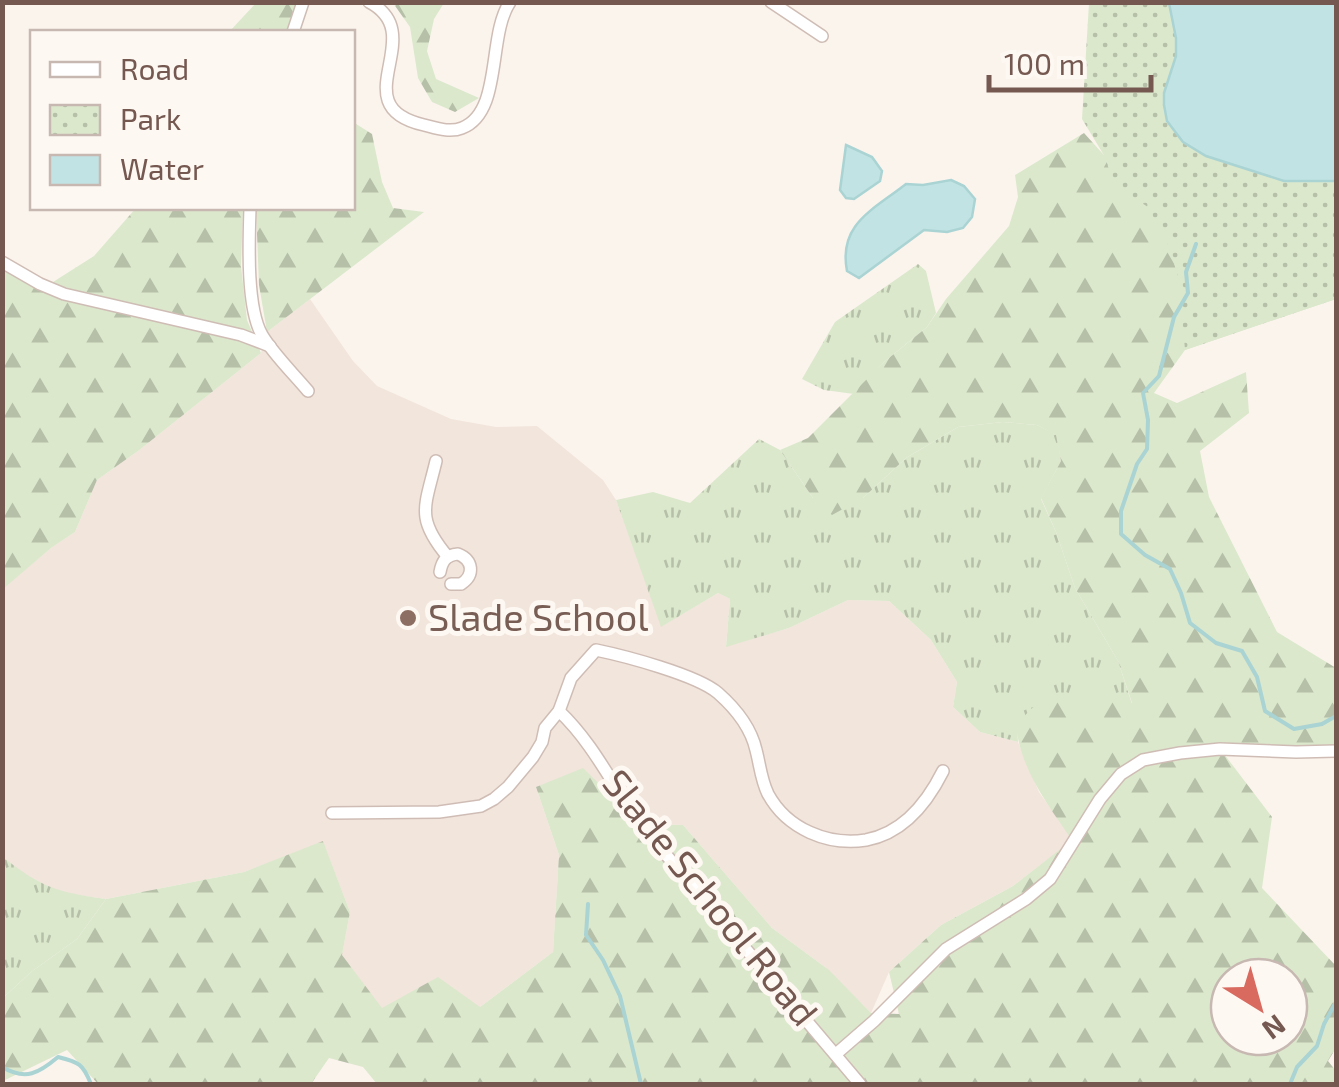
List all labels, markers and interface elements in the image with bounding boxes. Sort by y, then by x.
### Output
legend [30,30,355,210]
scale bar [989,30,1152,92]
text: 100 m [1004,45,1085,81]
text: Road [120,50,189,86]
text: Park [120,100,181,136]
text: Water [120,150,204,186]
place label: Slade School [428,593,649,639]
marker: Slade School [397,607,419,629]
street label: Slade School Road [594,760,829,1034]
north arrow [1209,957,1309,1057]
text: N [1256,1008,1293,1047]

